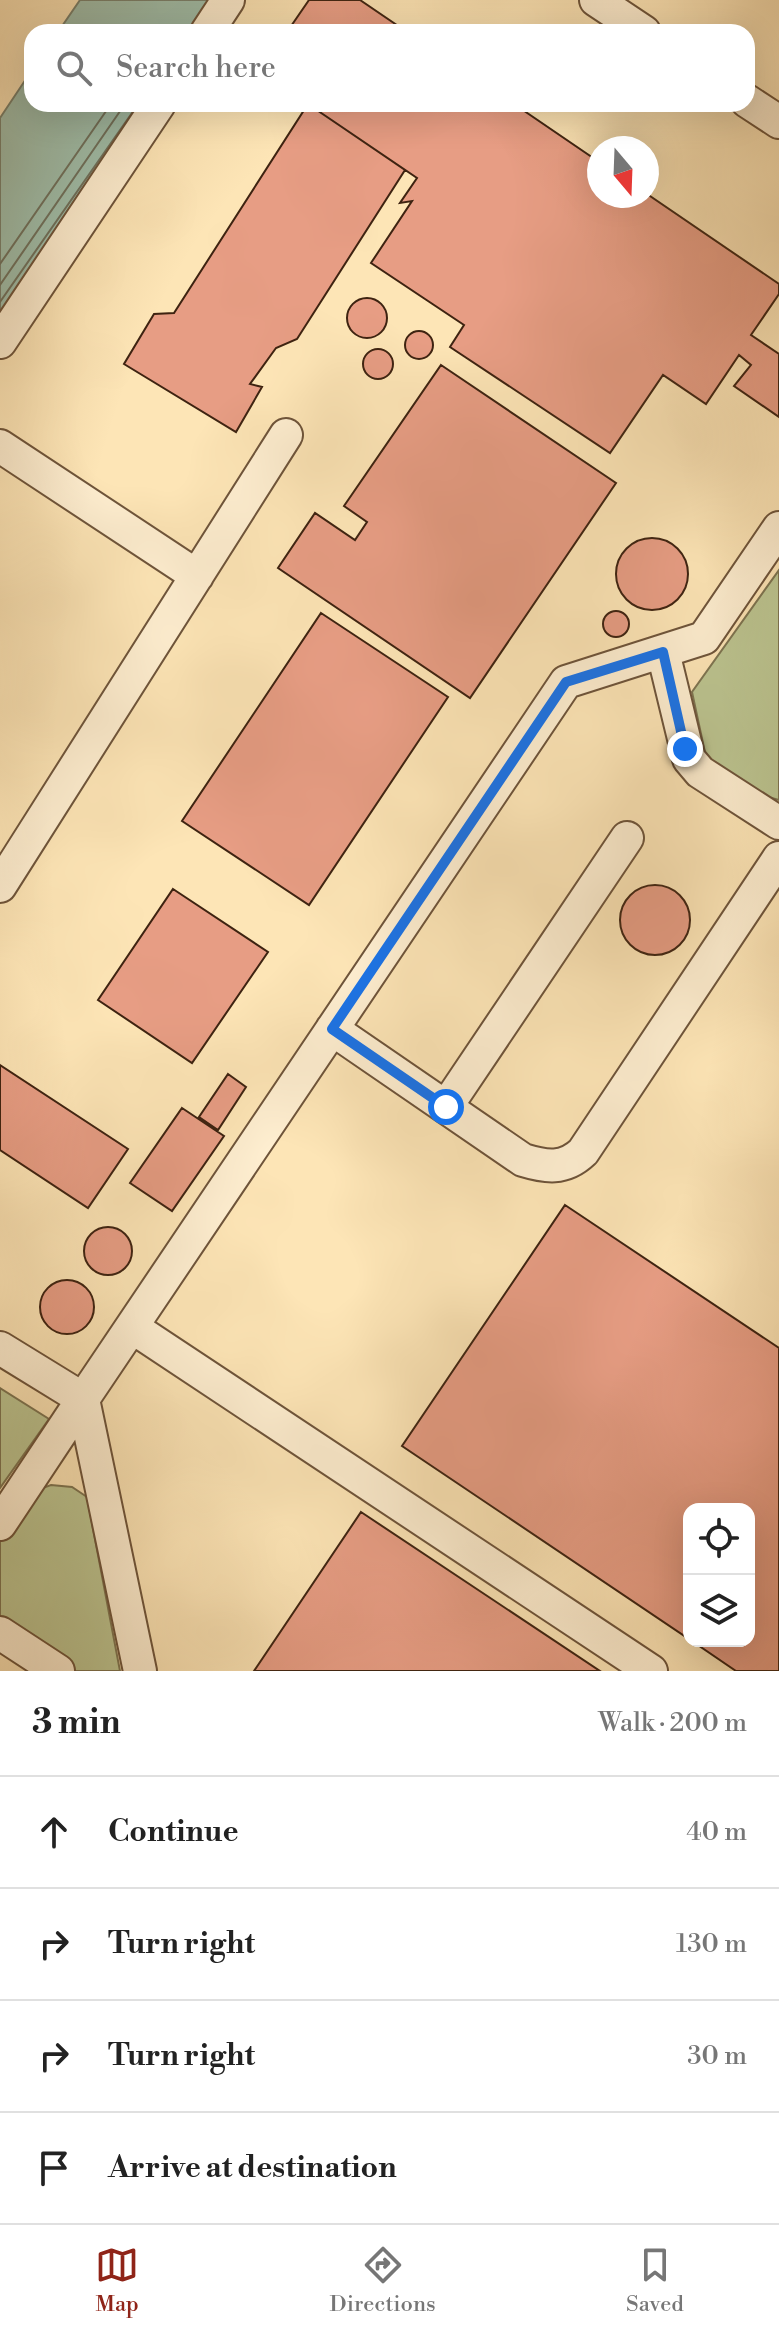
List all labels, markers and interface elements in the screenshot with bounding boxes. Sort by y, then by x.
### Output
search box [24,24,755,112]
icon: search [52,46,96,90]
text: Search here [116,49,276,87]
north arrow [587,136,659,208]
route end [667,731,703,767]
route start [428,1089,464,1125]
map controls [683,1503,755,1647]
button: locate [683,1503,755,1575]
button: layers [683,1575,755,1647]
text: 3 min [32,1702,121,1744]
text: Walk · 200 m [598,1707,747,1739]
icon: ahead [32,1810,76,1854]
text: Continue [108,1813,239,1851]
text: 40 m [686,1816,747,1848]
icon: right [32,1922,76,1966]
text: Turn right [108,1925,255,1963]
text: 130 m [676,1928,747,1960]
icon: right [32,2034,76,2078]
text: Turn right [108,2037,255,2075]
text: 30 m [687,2040,747,2072]
icon: arrive [32,2146,76,2190]
text: Arrive at destination [108,2149,397,2187]
tab: Map [95,2243,139,2318]
tab: Directions [330,2243,436,2318]
tab: Saved [626,2243,684,2318]

